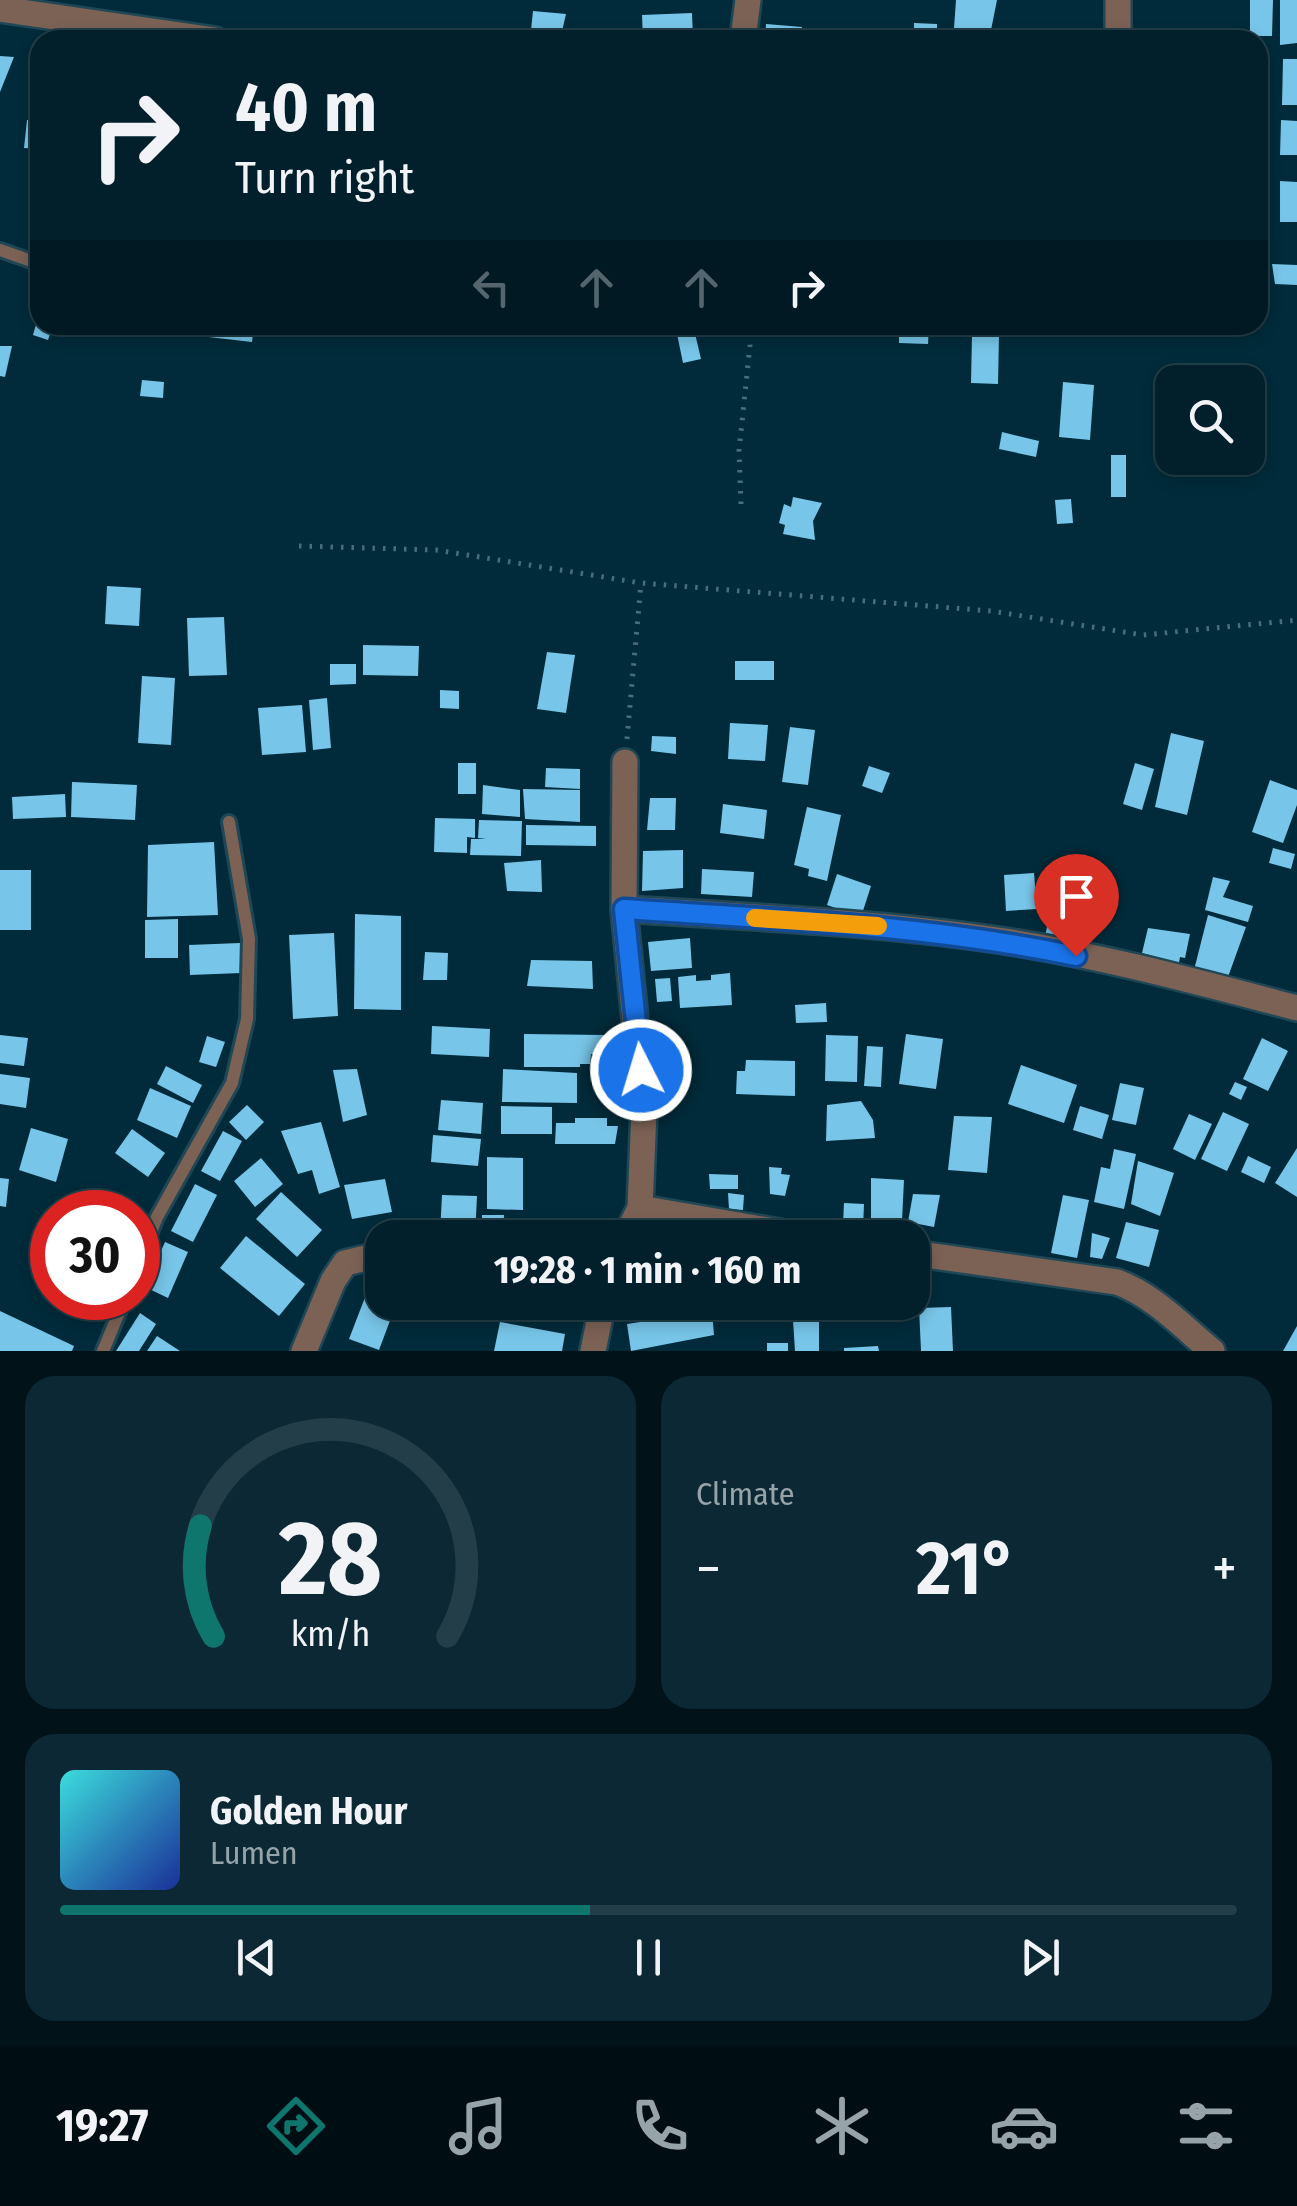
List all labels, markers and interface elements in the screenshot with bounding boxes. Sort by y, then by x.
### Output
text: 40 m [235,66,377,150]
icon: right [70,70,200,200]
text: Turn right [235,151,414,205]
icon: left [464,260,519,315]
icon: ahead [569,260,624,315]
icon: ahead [674,260,729,315]
icon: right [779,260,834,315]
map controls [1155,365,1265,475]
button: search [1155,365,1265,475]
pin [1034,854,1119,957]
icon: arrive [1049,869,1104,924]
position arrow [589,1018,693,1122]
speed limit sign: 30 [30,1190,160,1320]
text: 19:28 · 1 min · 160 m [494,1247,801,1293]
text: Climate [696,1475,795,1513]
text: 28 [278,1497,382,1622]
text: 21° [916,1524,1017,1614]
text: − [696,1536,721,1602]
text: + [1212,1536,1237,1602]
text: km/h [291,1613,370,1655]
text: Golden Hour [210,1788,408,1834]
text: Lumen [210,1834,298,1872]
icon: previous [229,1930,284,1985]
icon: pause [621,1930,676,1985]
icon: next [1013,1930,1068,1985]
icon: directions [261,2091,331,2161]
icon: music [443,2091,513,2161]
icon: phone [625,2091,695,2161]
icon: climate [807,2091,877,2161]
icon: car [989,2091,1059,2161]
icon: filters [1171,2091,1241,2161]
text: 19:27 [56,2099,148,2153]

